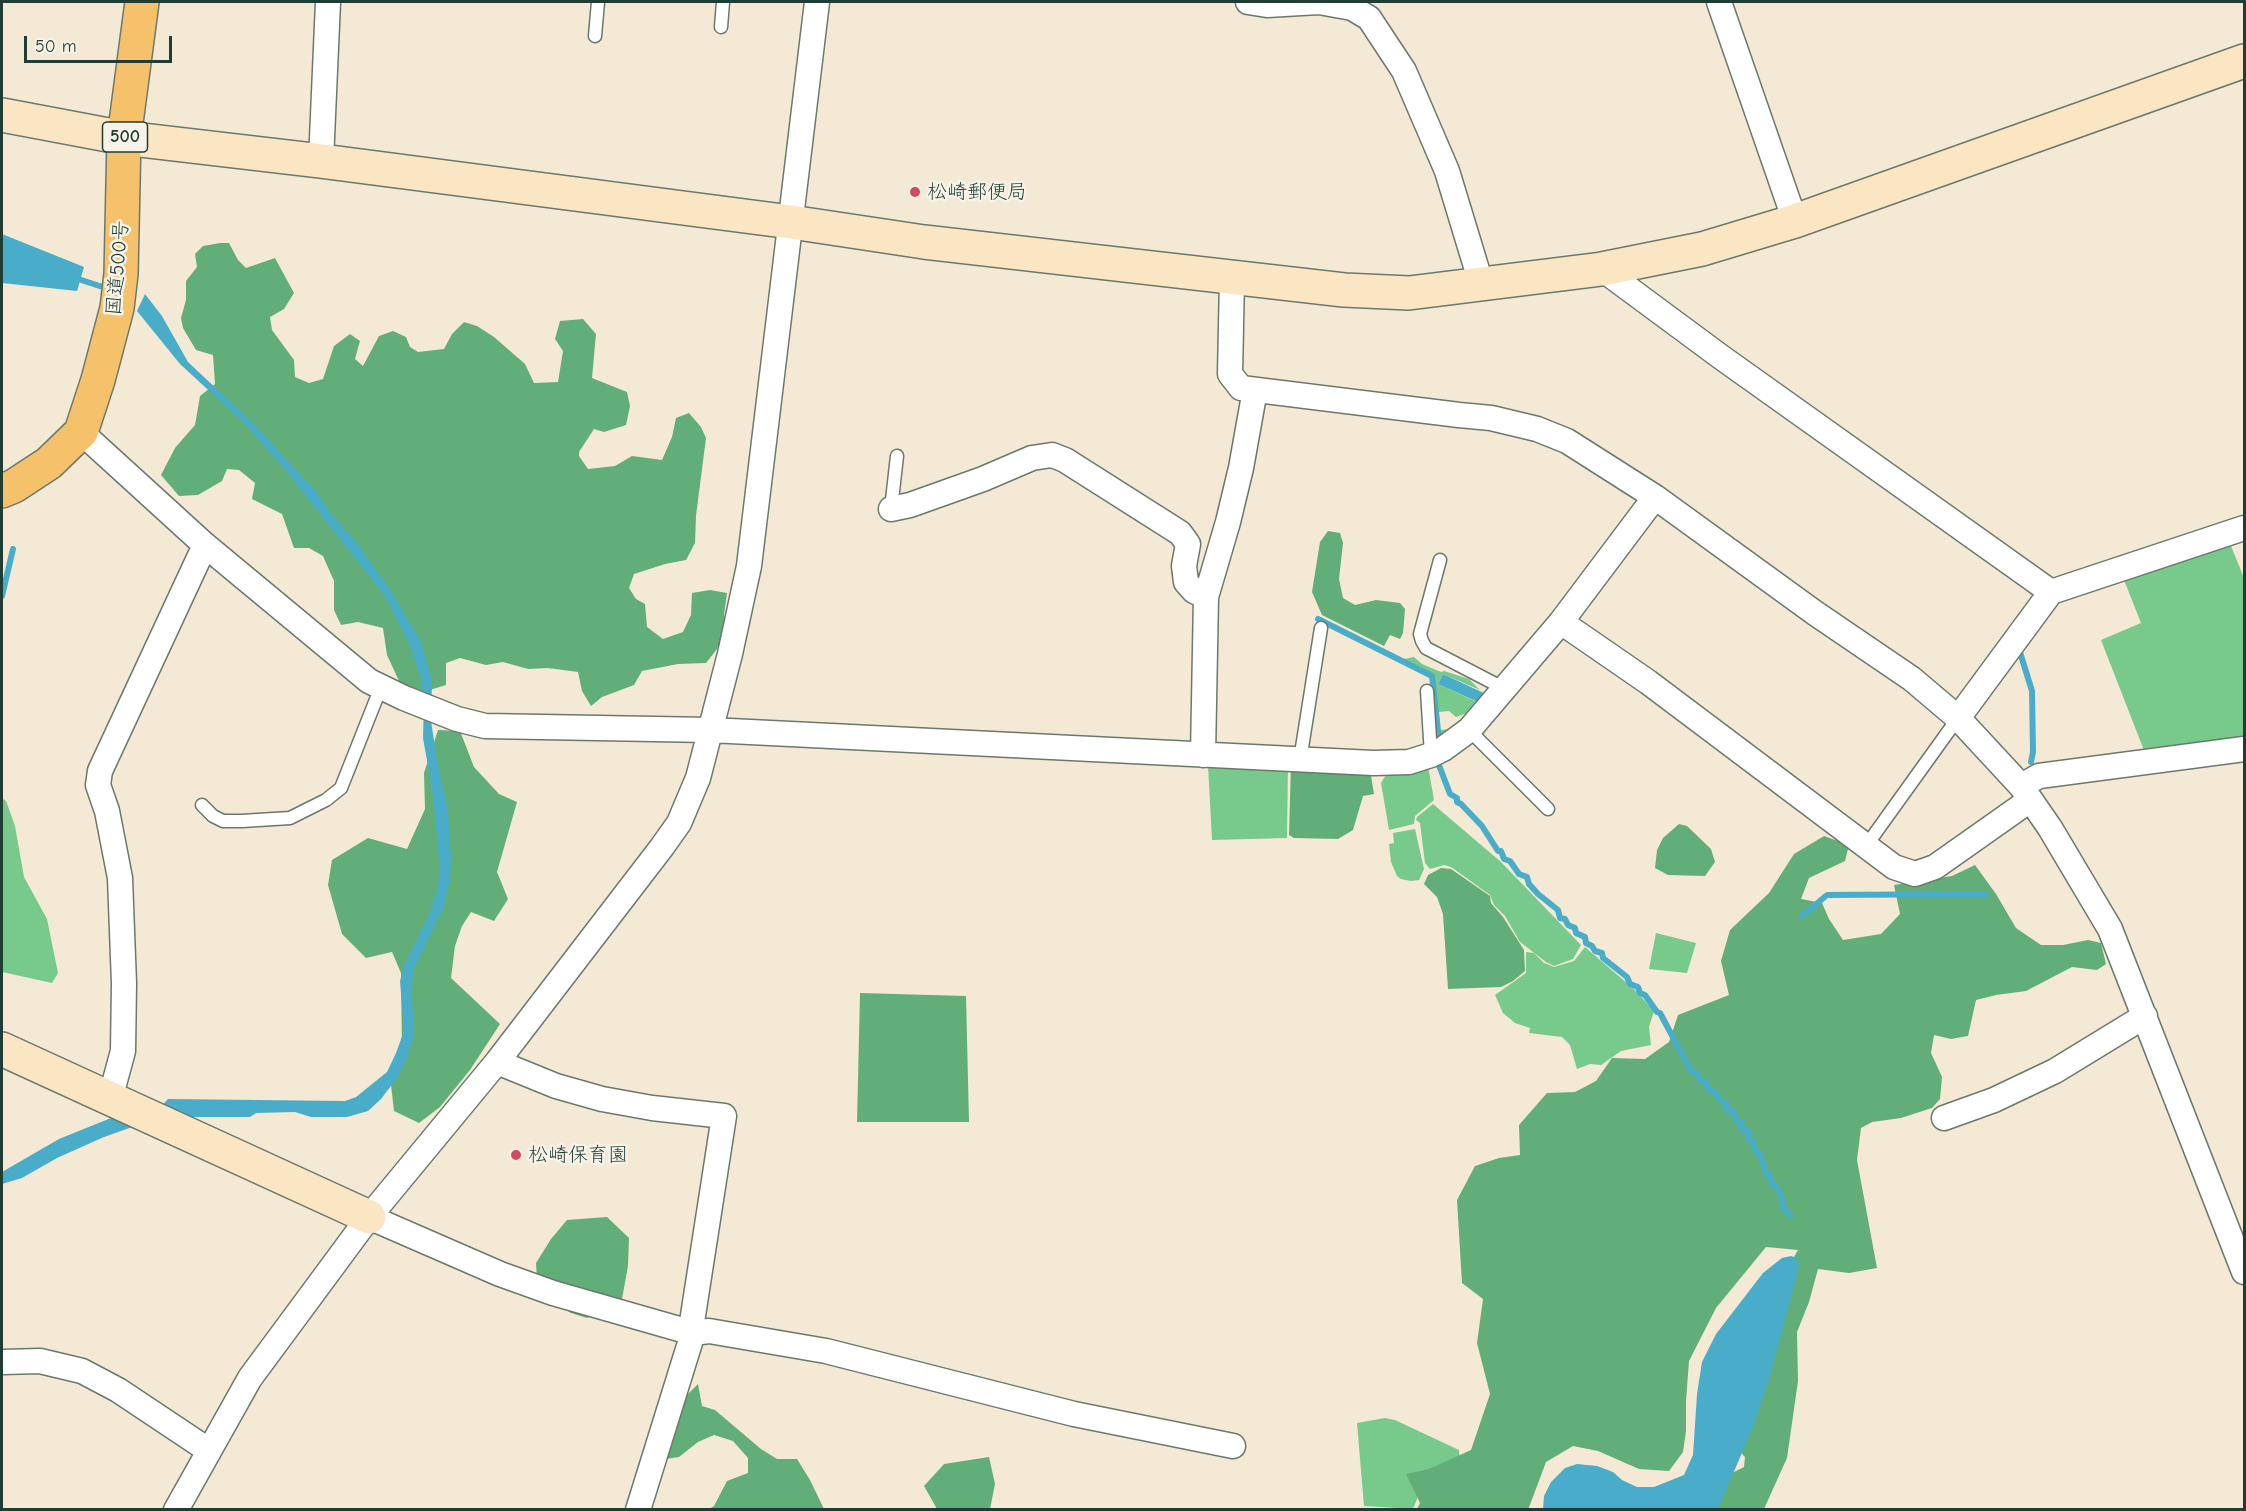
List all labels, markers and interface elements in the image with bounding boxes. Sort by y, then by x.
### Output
scale bar [27,24,176,62]
text: 50 m [35,36,77,57]
road number: 500 [102,122,148,152]
place label: 松崎郵便局 [927,180,1027,204]
marker: 松崎郵便局 [908,185,922,199]
street label: 国道500号 [102,220,134,316]
place label: 松崎保育園 [528,1143,628,1167]
marker: 松崎保育園 [509,1148,523,1162]

